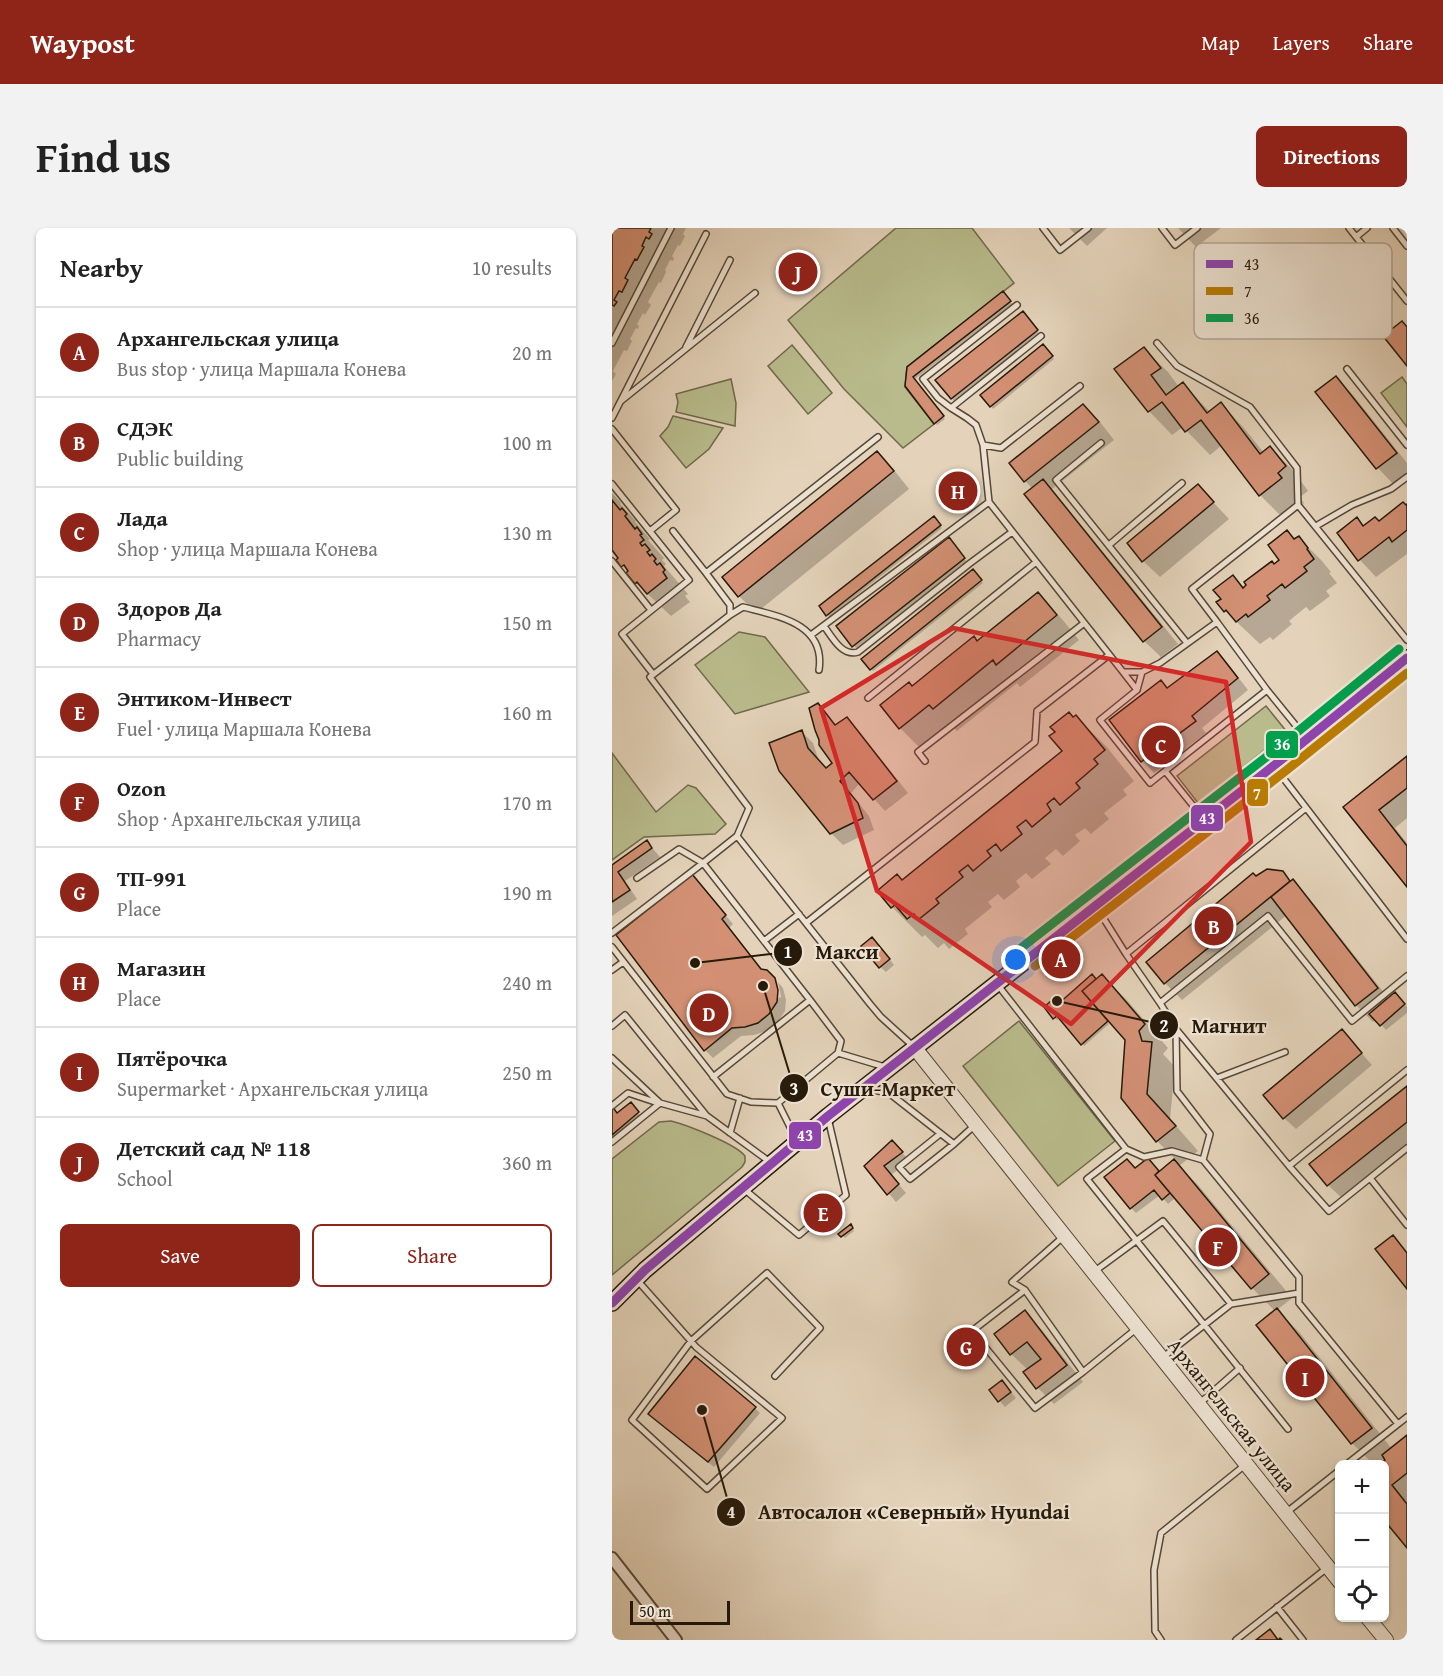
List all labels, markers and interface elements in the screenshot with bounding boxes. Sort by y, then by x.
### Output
text: Waypost [30,22,135,63]
text: Map [1201,27,1240,58]
text: Layers [1273,27,1330,58]
text: Share [1363,27,1413,58]
text: Find us [36,126,171,187]
button: Directions [1256,126,1407,187]
legend [1194,243,1392,339]
text: Nearby [60,248,143,287]
pin: J [778,250,818,294]
text: 43 [1244,252,1259,276]
text: 10 results [472,253,552,282]
text: 7 [1244,279,1252,303]
text: 36 [1244,306,1260,330]
text: Архангельская улица [117,322,339,354]
text: A [73,338,86,367]
text: 20 m [512,338,552,367]
text: Bus stop · улица Маршала Конева [117,354,406,383]
text: СДЭК [117,412,173,444]
text: B [73,428,86,457]
text: 100 m [502,428,552,457]
text: Public building [117,444,243,473]
pin: H [938,468,978,514]
text: Лада [117,502,168,534]
text: C [74,518,85,547]
text: 130 m [502,518,552,547]
text: Shop · улица Маршала Конева [117,534,378,563]
text: Здоров Да [117,592,222,624]
text: D [73,608,86,637]
text: 150 m [502,608,552,637]
text: Pharmacy [117,624,201,653]
text: Энтиком-Инвест [117,682,292,714]
text: E [74,698,85,727]
text: 160 m [502,698,552,727]
text: Fuel · улица Маршала Конева [117,714,371,743]
pin: C [1142,722,1180,768]
line badge: 36 [1265,730,1299,759]
text: 36 [1274,732,1290,756]
text: Ozon [117,772,166,804]
line badge: 7 [1246,778,1269,807]
text: 7 [1253,781,1261,805]
text: F [74,788,85,817]
text: 170 m [502,788,552,817]
text: Shop · Архангельская улица [117,804,361,833]
line badge: 43 [1190,804,1224,832]
text: 43 [1199,806,1215,830]
text: ТП-991 [117,862,187,894]
text: G [73,878,86,907]
text: 190 m [502,878,552,907]
text: Place [117,894,161,923]
pin: B [1194,904,1234,948]
callout: Макси [773,932,890,971]
text: Макси [815,936,879,967]
pin: A [1042,936,1080,982]
text: 1 [783,938,793,965]
your location [1001,945,1030,974]
text: Магазин [117,952,206,984]
text: H [73,968,86,997]
text: 240 m [502,968,552,997]
text: Place [117,984,161,1013]
pin: D [690,990,728,1036]
callout: Магнит [1149,1006,1278,1045]
text: Магнит [1191,1010,1267,1041]
text: 2 [1159,1012,1169,1039]
text: Пятёрочка [117,1042,227,1074]
text: I [76,1058,83,1087]
text: 250 m [502,1058,552,1087]
callout: Суши-Маркет [779,1069,968,1108]
text: Суши-Маркет [821,1073,956,1104]
text: Supermarket · Архангельская улица [117,1074,428,1103]
text: 3 [789,1075,799,1102]
line badge: 43 [788,1121,822,1150]
text: 43 [797,1123,813,1147]
text: Детский сад № 118 [117,1132,311,1164]
text: J [76,1148,83,1177]
text: 360 m [502,1148,552,1177]
text: School [117,1164,173,1193]
pin: E [804,1190,842,1236]
button: Save [60,1224,300,1287]
button: Share [312,1224,552,1287]
pin: F [1198,1224,1238,1270]
pin: G [946,1324,986,1370]
street label: Архангельская улица [1161,1332,1304,1498]
pin: I [1286,1356,1324,1400]
map controls [1335,1460,1389,1622]
button: + [1335,1460,1389,1514]
callout: Автосалон «Северный» Hyundai [716,1492,1081,1531]
text: Автосалон «Северный» Hyundai [758,1496,1070,1527]
text: 4 [726,1498,736,1525]
button: − [1335,1514,1389,1568]
button: locate [1335,1568,1389,1622]
scale bar [630,1598,730,1626]
text: 50 m [639,1599,671,1623]

